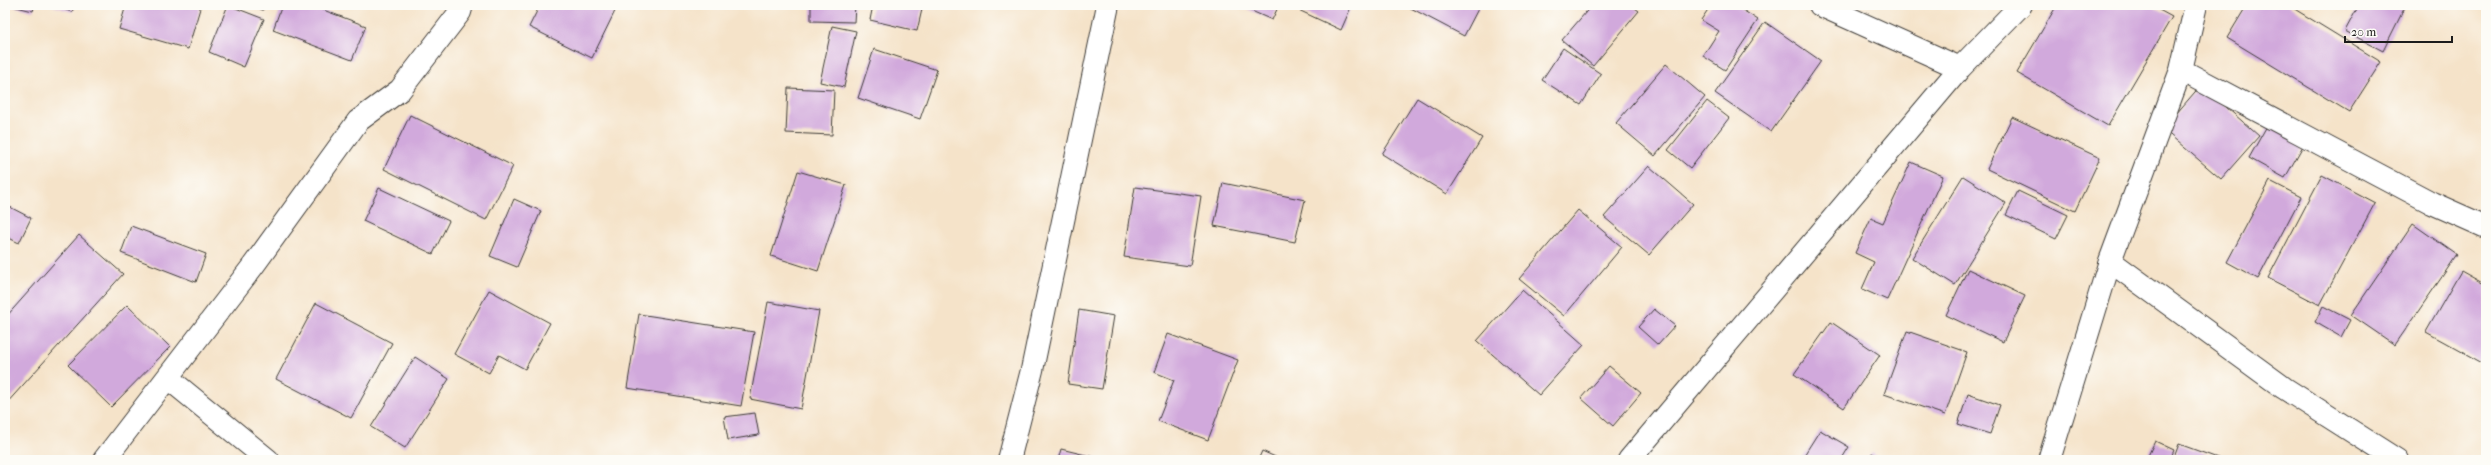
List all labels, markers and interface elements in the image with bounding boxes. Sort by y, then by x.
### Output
scale bar [2345,18,2452,44]
text: 20 m [2351,25,2376,39]

